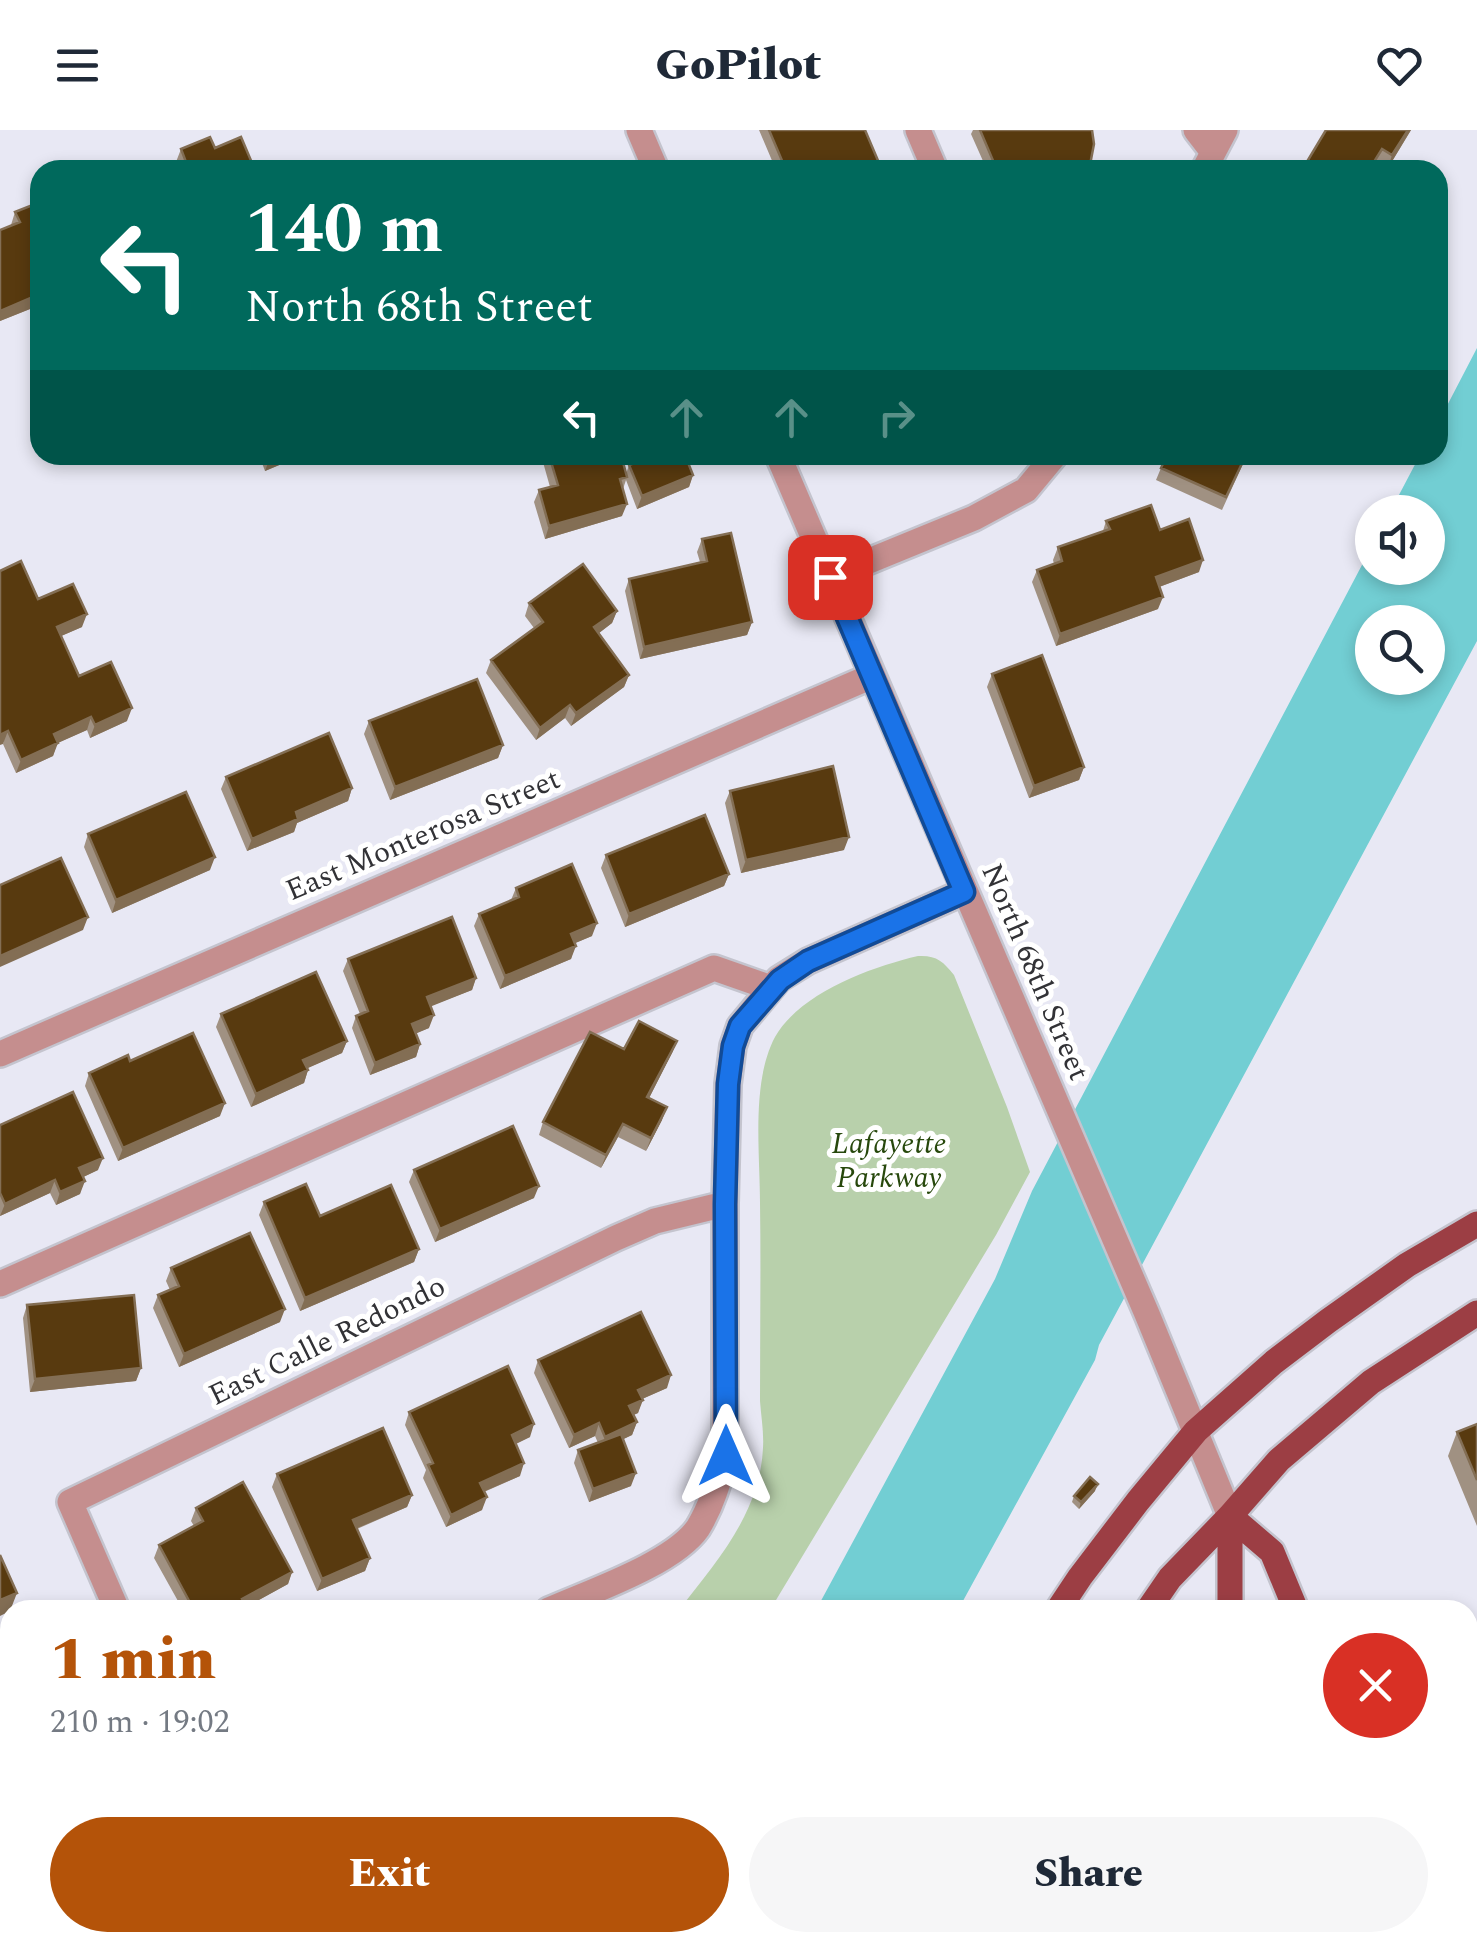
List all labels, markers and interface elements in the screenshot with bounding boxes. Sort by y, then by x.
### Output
text: GoPilot [656,31,821,100]
icon: menu [50,38,105,93]
icon: heart [1372,38,1427,93]
text: 140 m [245,177,443,283]
icon: left [80,200,210,330]
text: North 68th Street [245,273,593,342]
icon: left [554,390,609,445]
icon: ahead [659,390,714,445]
icon: ahead [764,390,819,445]
icon: right [869,390,924,445]
map controls [1355,495,1445,695]
button: sound [1355,495,1445,585]
pin [788,535,873,620]
icon: arrive [803,550,858,605]
button: search [1355,605,1445,695]
street label: East Monterosa Street [278,756,568,914]
street label: North 68th Street [969,856,1101,1088]
park label: Lafayette Parkway [832,1121,946,1201]
street label: East Calle Redondo [201,1264,453,1418]
position arrow [674,1404,778,1508]
text: 1 min [50,1614,216,1706]
button: close [1323,1633,1428,1738]
text: 210 m · 19:02 [50,1698,230,1747]
button: Exit [50,1817,729,1932]
button: Share [749,1817,1428,1932]

